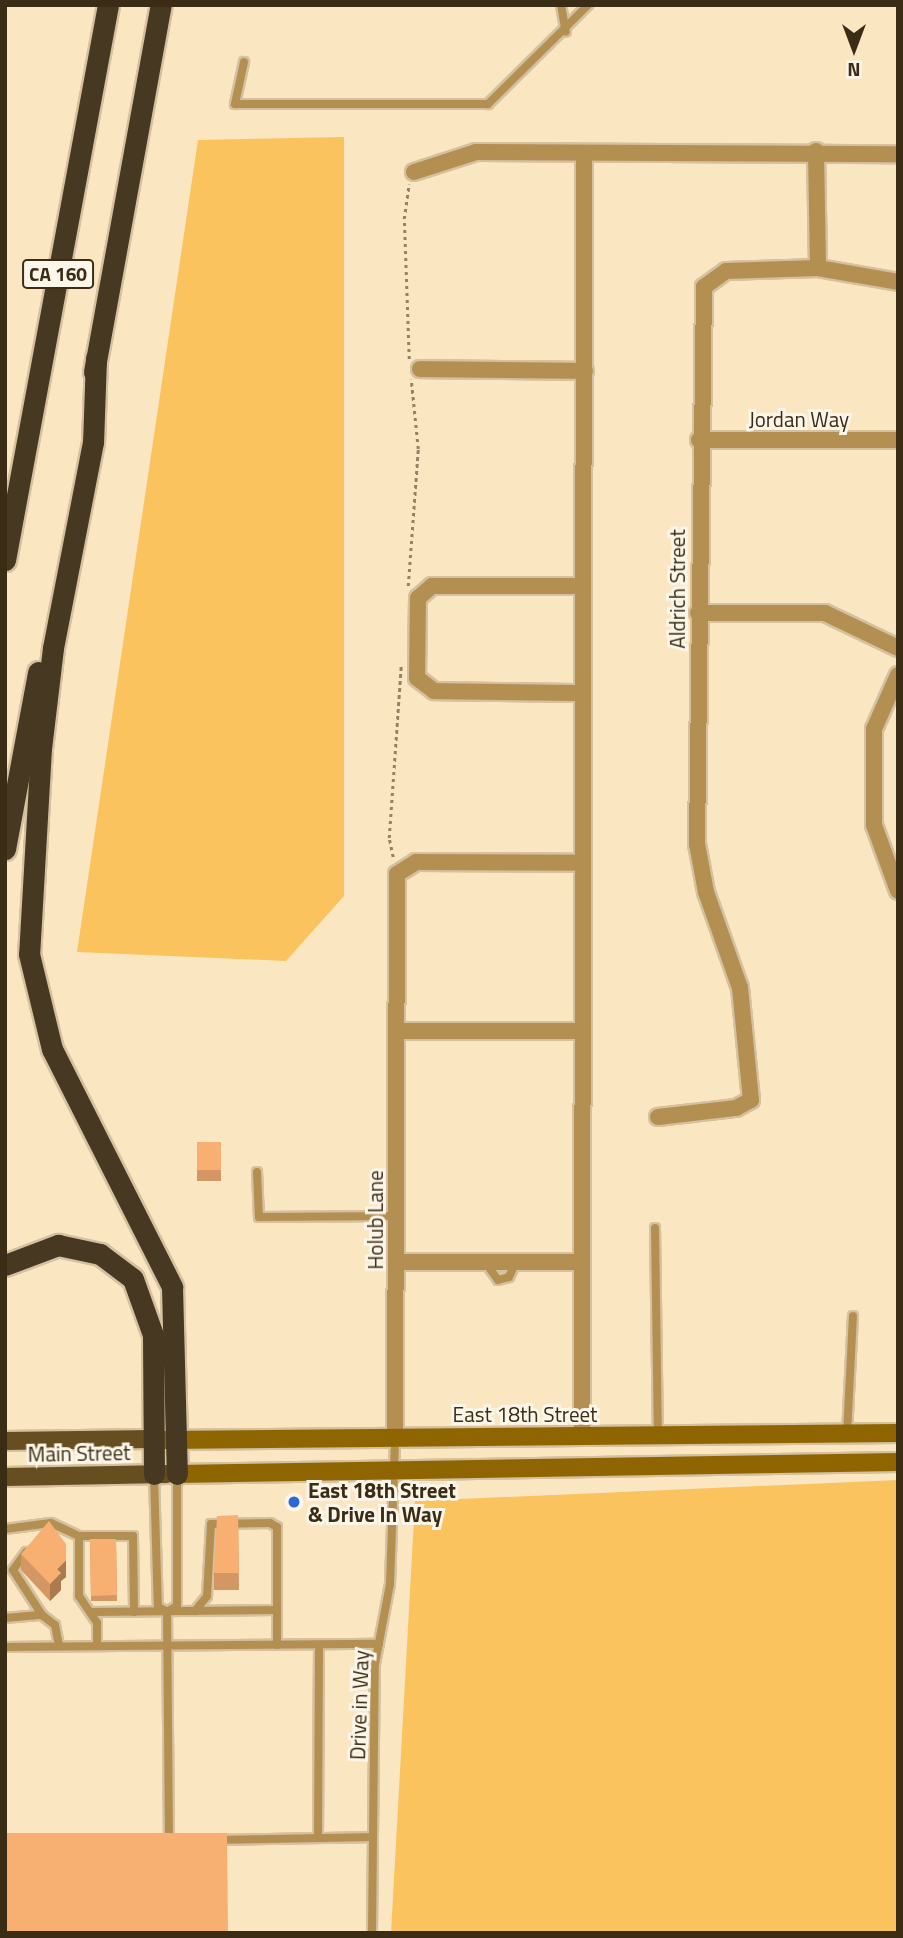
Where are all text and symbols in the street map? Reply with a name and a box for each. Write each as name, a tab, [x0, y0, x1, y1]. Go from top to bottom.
north arrow	[819, 14, 889, 84]
text: N	[847, 56, 861, 85]
road number: CA 160	[21, 258, 95, 290]
street label: Jordan Way	[749, 406, 849, 432]
street label: Aldrich Street	[664, 529, 690, 649]
street label: Holub Lane	[362, 1170, 388, 1270]
street label: East 18th Street	[453, 1401, 597, 1427]
street label: Main Street	[27, 1440, 131, 1466]
place label: East 18th Street & Drive In Way	[308, 1477, 456, 1527]
marker: East 18th Street & Drive In Way	[286, 1494, 302, 1510]
street label: Drive in Way	[344, 1650, 374, 1760]

